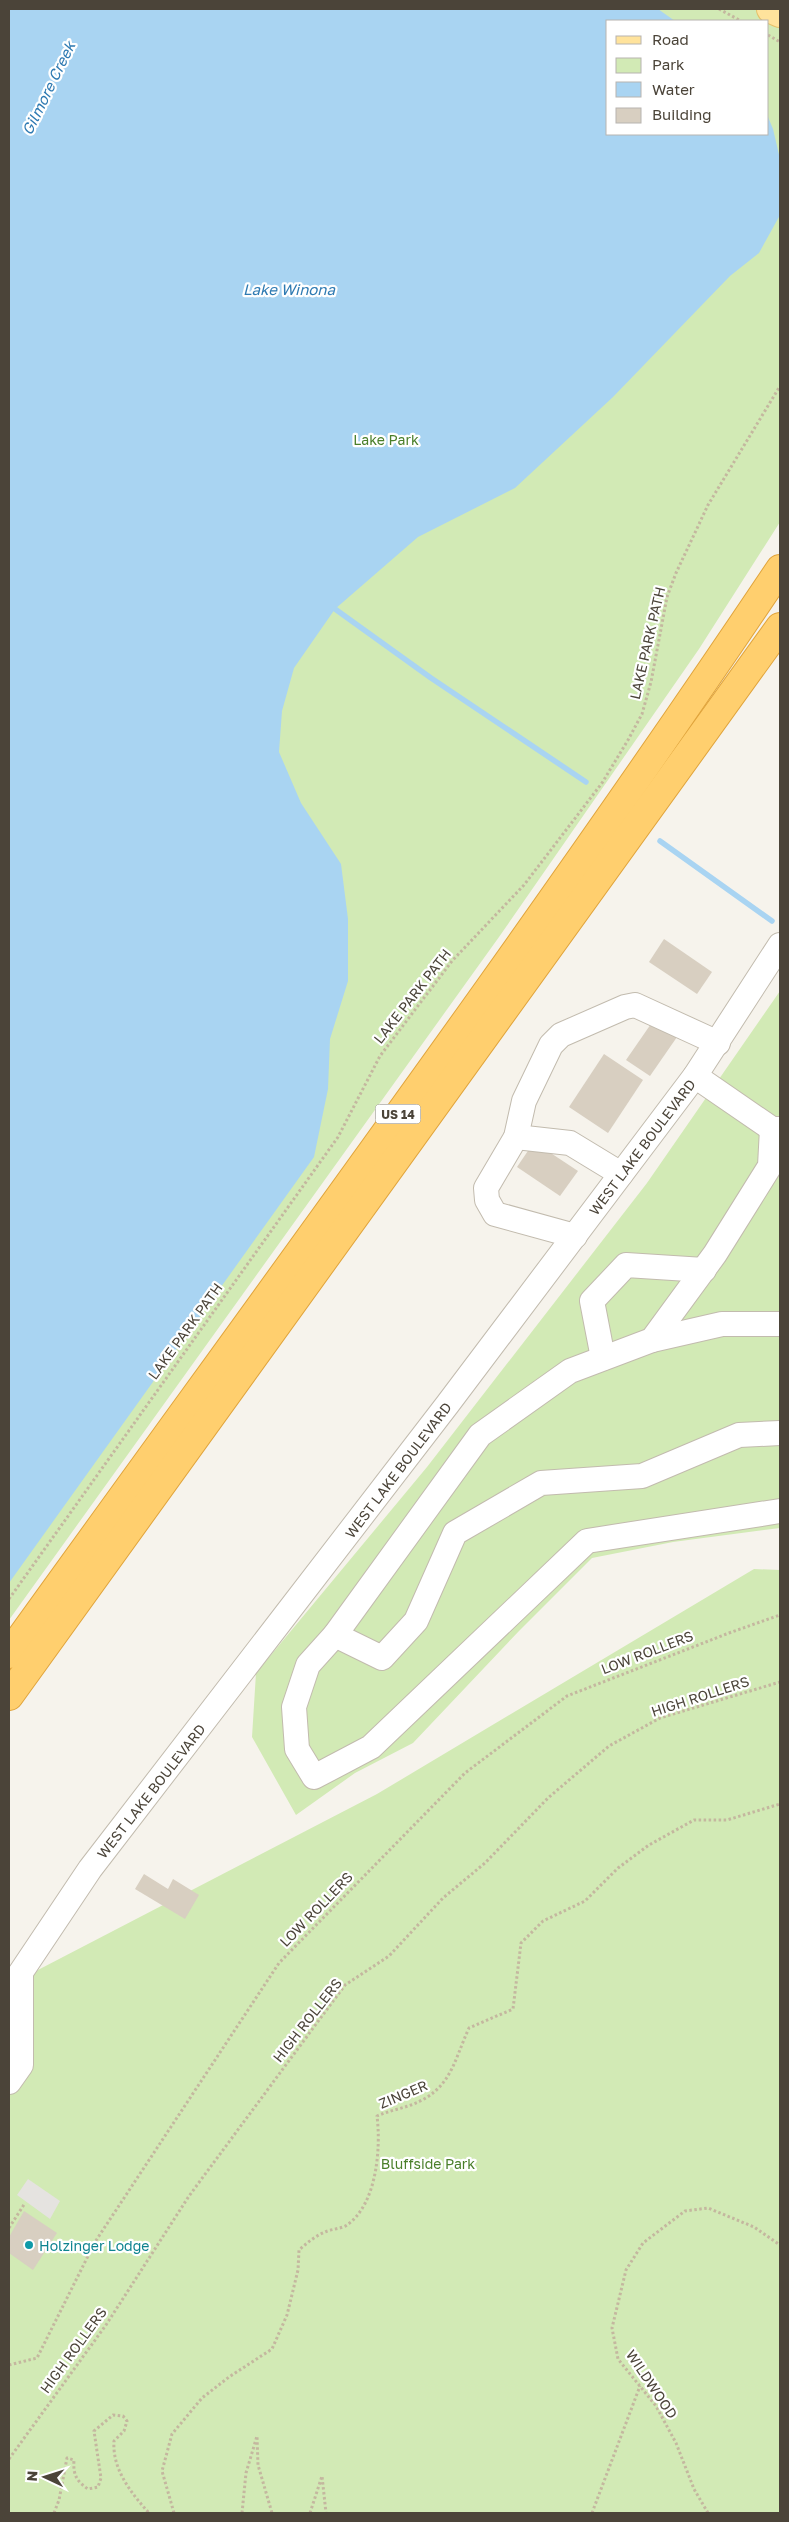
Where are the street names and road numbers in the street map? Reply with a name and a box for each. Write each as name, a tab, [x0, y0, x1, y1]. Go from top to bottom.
street label: LAKE PARK PATH	[626, 585, 668, 701]
street label: LAKE PARK PATH	[370, 945, 454, 1047]
street label: WEST LAKE BOULEVARD	[585, 1076, 699, 1218]
road number: US 14	[376, 1104, 420, 1124]
street label: LAKE PARK PATH	[144, 1279, 226, 1383]
street label: WEST LAKE BOULEVARD	[341, 1399, 455, 1541]
street label: LOW ROLLERS	[598, 1627, 696, 1677]
street label: HIGH ROLLERS	[649, 1672, 751, 1720]
street label: WEST LAKE BOULEVARD	[93, 1720, 209, 1862]
street label: LOW ROLLERS	[276, 1868, 356, 1950]
street label: HIGH ROLLERS	[269, 1975, 345, 2065]
street label: ZINGER	[376, 2076, 430, 2112]
street label: HIGH ROLLERS	[36, 2304, 110, 2396]
street label: WILDWOOD	[623, 2346, 681, 2422]

